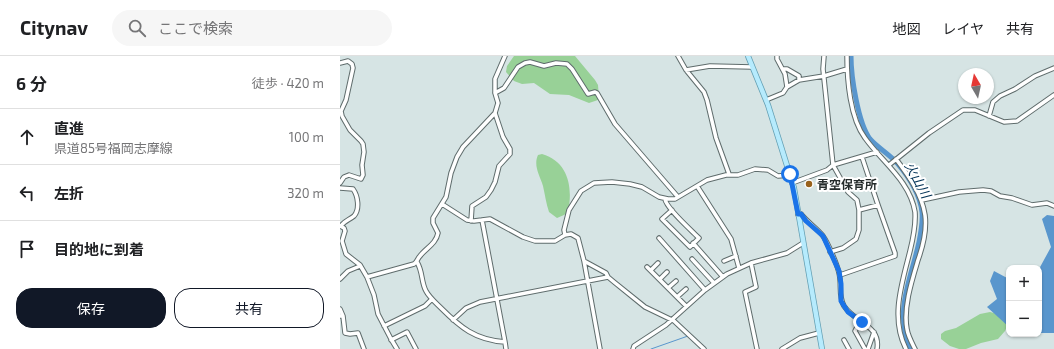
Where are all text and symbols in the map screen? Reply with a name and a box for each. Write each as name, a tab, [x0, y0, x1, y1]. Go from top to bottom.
search box	[112, 10, 392, 46]
text: Citynav	[20, 16, 88, 39]
icon: search	[126, 17, 148, 39]
text: ここで検索	[158, 19, 233, 37]
text: 地図	[892, 20, 920, 37]
text: レイヤ	[942, 20, 984, 37]
text: 共有	[1006, 20, 1034, 37]
north arrow	[958, 68, 994, 104]
text: 6 分	[16, 73, 47, 93]
text: 徒歩 · 420 m	[252, 75, 324, 91]
text: 直進	[54, 119, 84, 137]
icon: ahead	[16, 126, 38, 148]
text: 100 m	[289, 129, 324, 145]
text: 県道85号福岡志摩線	[54, 140, 173, 156]
water label: 火山川	[902, 159, 935, 203]
route start	[781, 165, 799, 183]
place label: 青空保育所	[817, 177, 877, 191]
marker: 青空保育所	[804, 179, 814, 189]
icon: left	[16, 182, 38, 204]
text: 左折	[54, 184, 84, 202]
text: 320 m	[287, 185, 324, 201]
icon: arrive	[16, 238, 38, 260]
text: 目的地に到着	[54, 240, 144, 258]
map controls	[1006, 265, 1042, 337]
button: +	[1006, 265, 1042, 301]
button: 保存	[16, 288, 166, 328]
button: 共有	[174, 288, 324, 328]
button: −	[1006, 301, 1042, 337]
route end	[853, 313, 871, 331]

